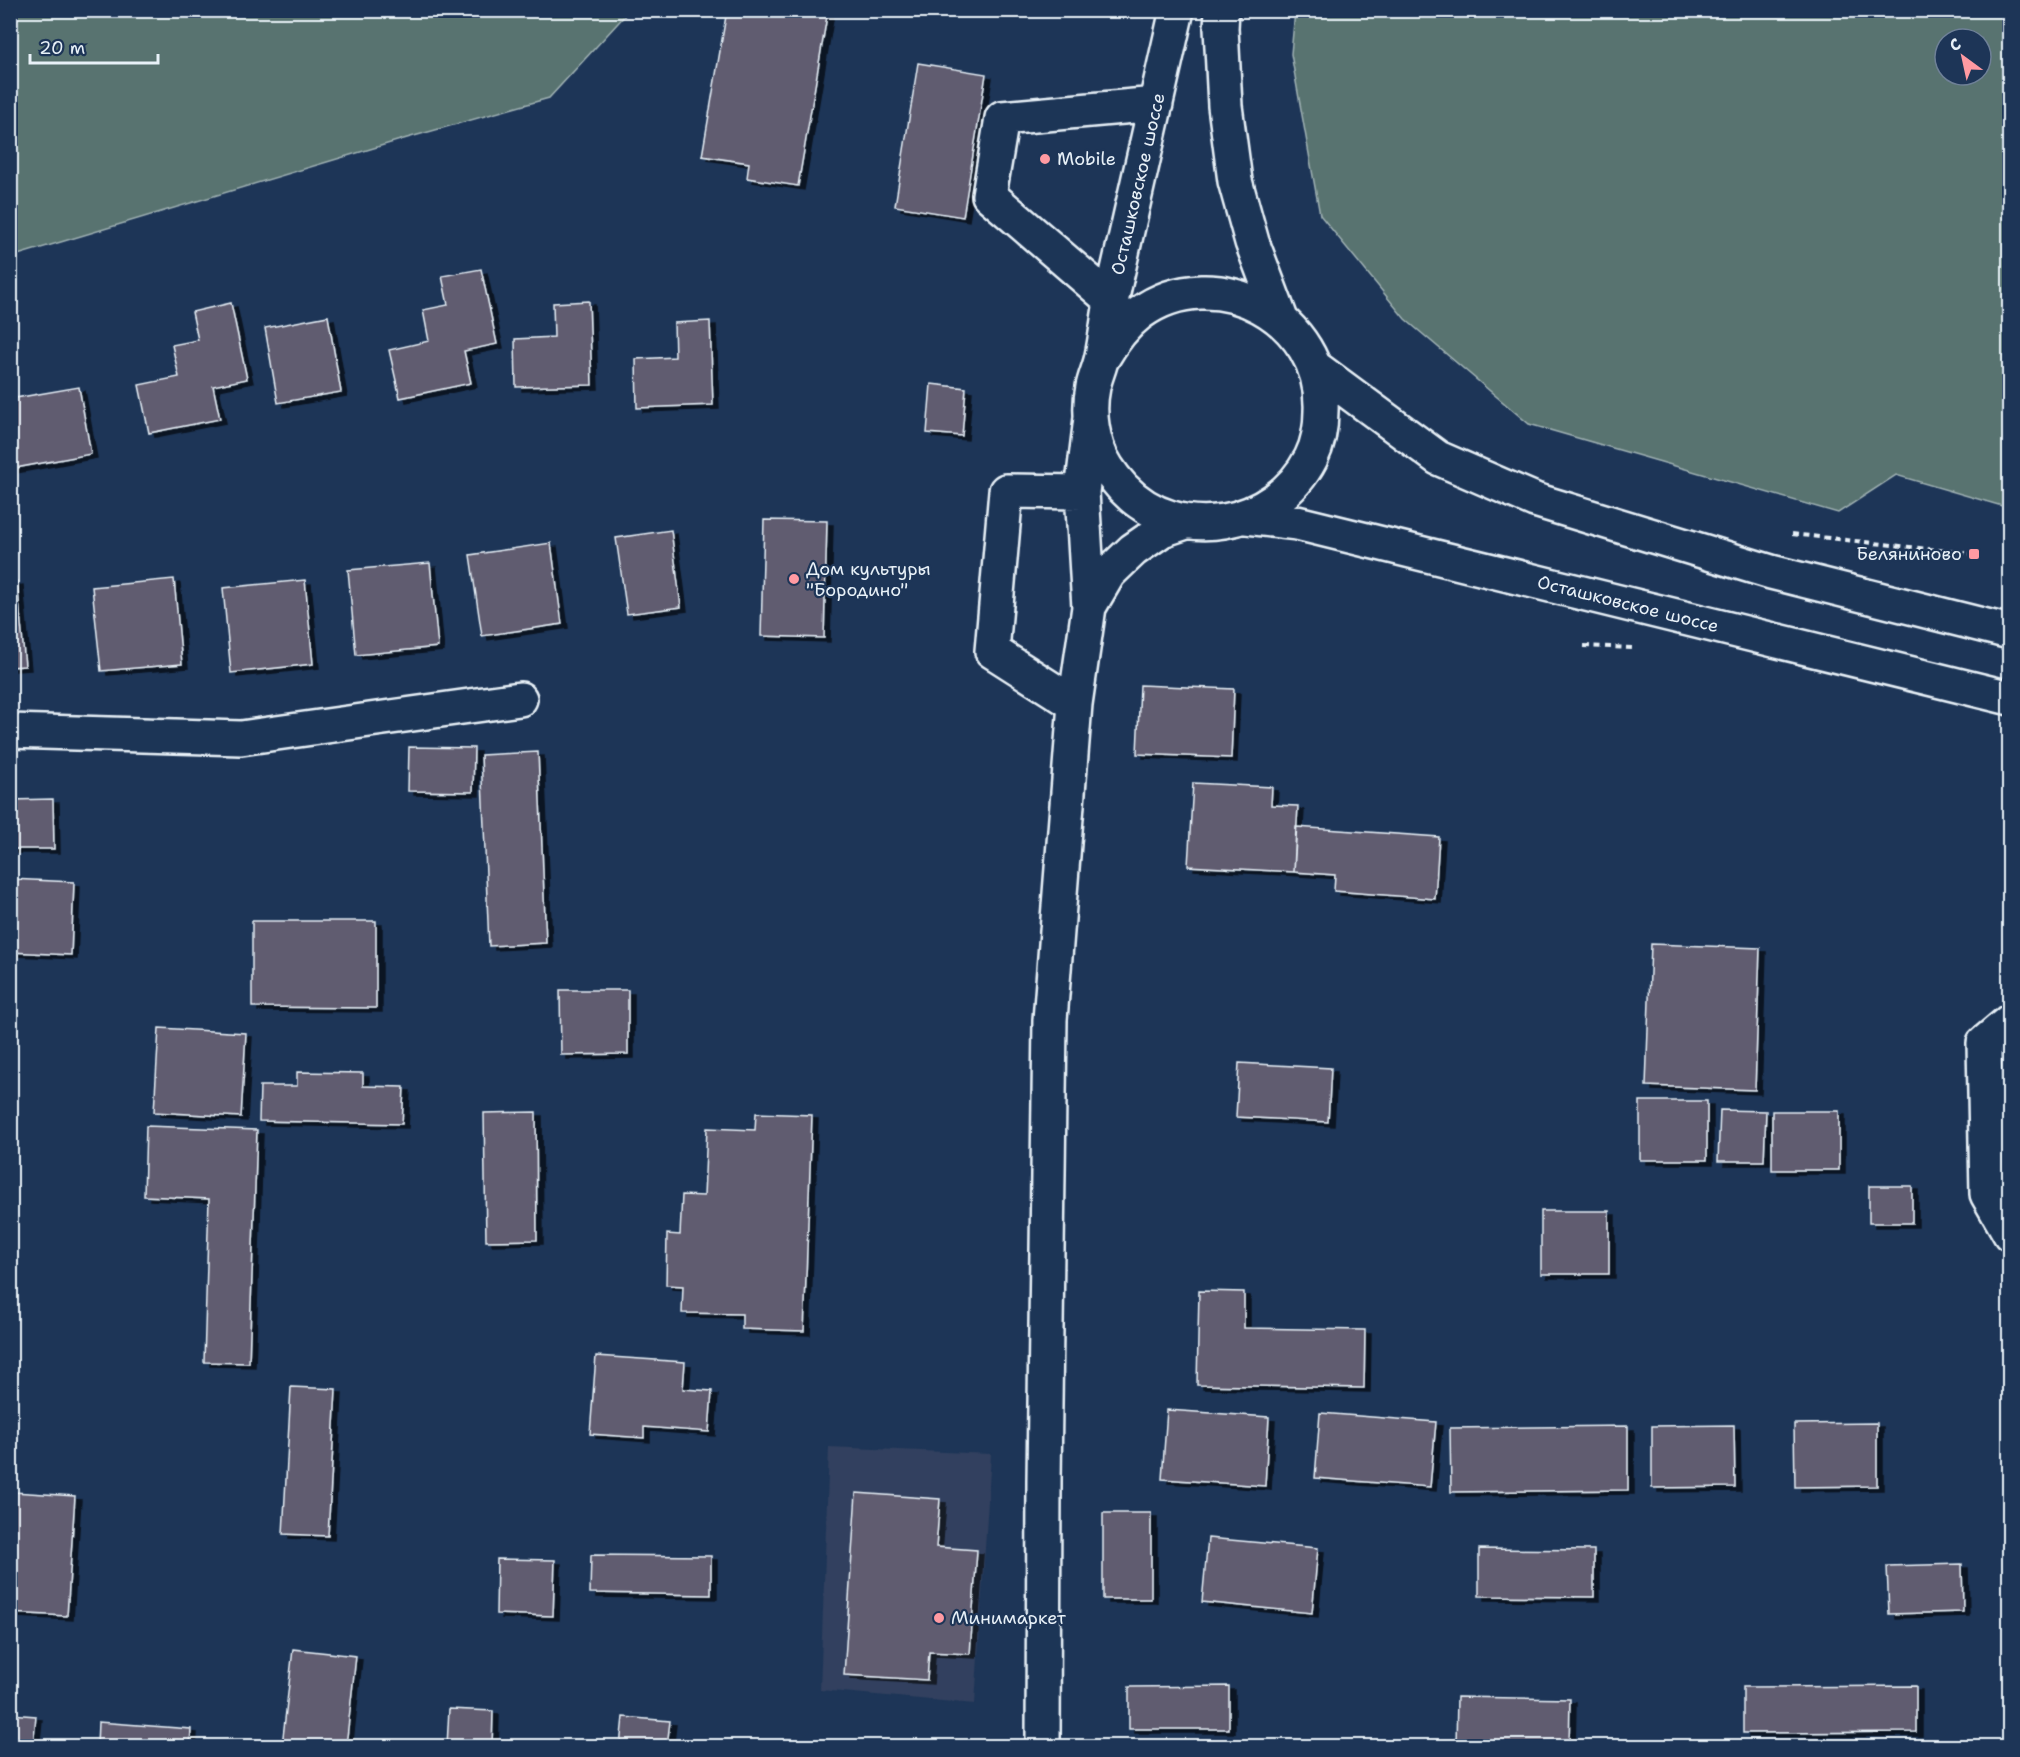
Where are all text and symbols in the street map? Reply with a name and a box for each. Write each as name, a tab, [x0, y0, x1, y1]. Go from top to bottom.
scale bar	[30, 27, 158, 65]
north arrow	[1933, 27, 1993, 87]
text: С	[1945, 33, 1965, 56]
text: 20 m	[39, 36, 85, 60]
street label: Осташковское шоссе	[1105, 91, 1171, 277]
place label: Mobile	[1057, 147, 1116, 171]
marker: Mobile	[1038, 152, 1052, 166]
place label: Беляниново	[1856, 542, 1962, 566]
marker: Беляниново	[1967, 547, 1981, 561]
place label: Дом культуры "Бородино"	[806, 557, 931, 602]
street label: Осташковское шоссе	[1535, 570, 1721, 638]
marker: Дом культуры "Бородино"	[787, 572, 801, 586]
place label: Минимаркет	[951, 1606, 1067, 1630]
marker: Минимаркет	[932, 1611, 946, 1625]

